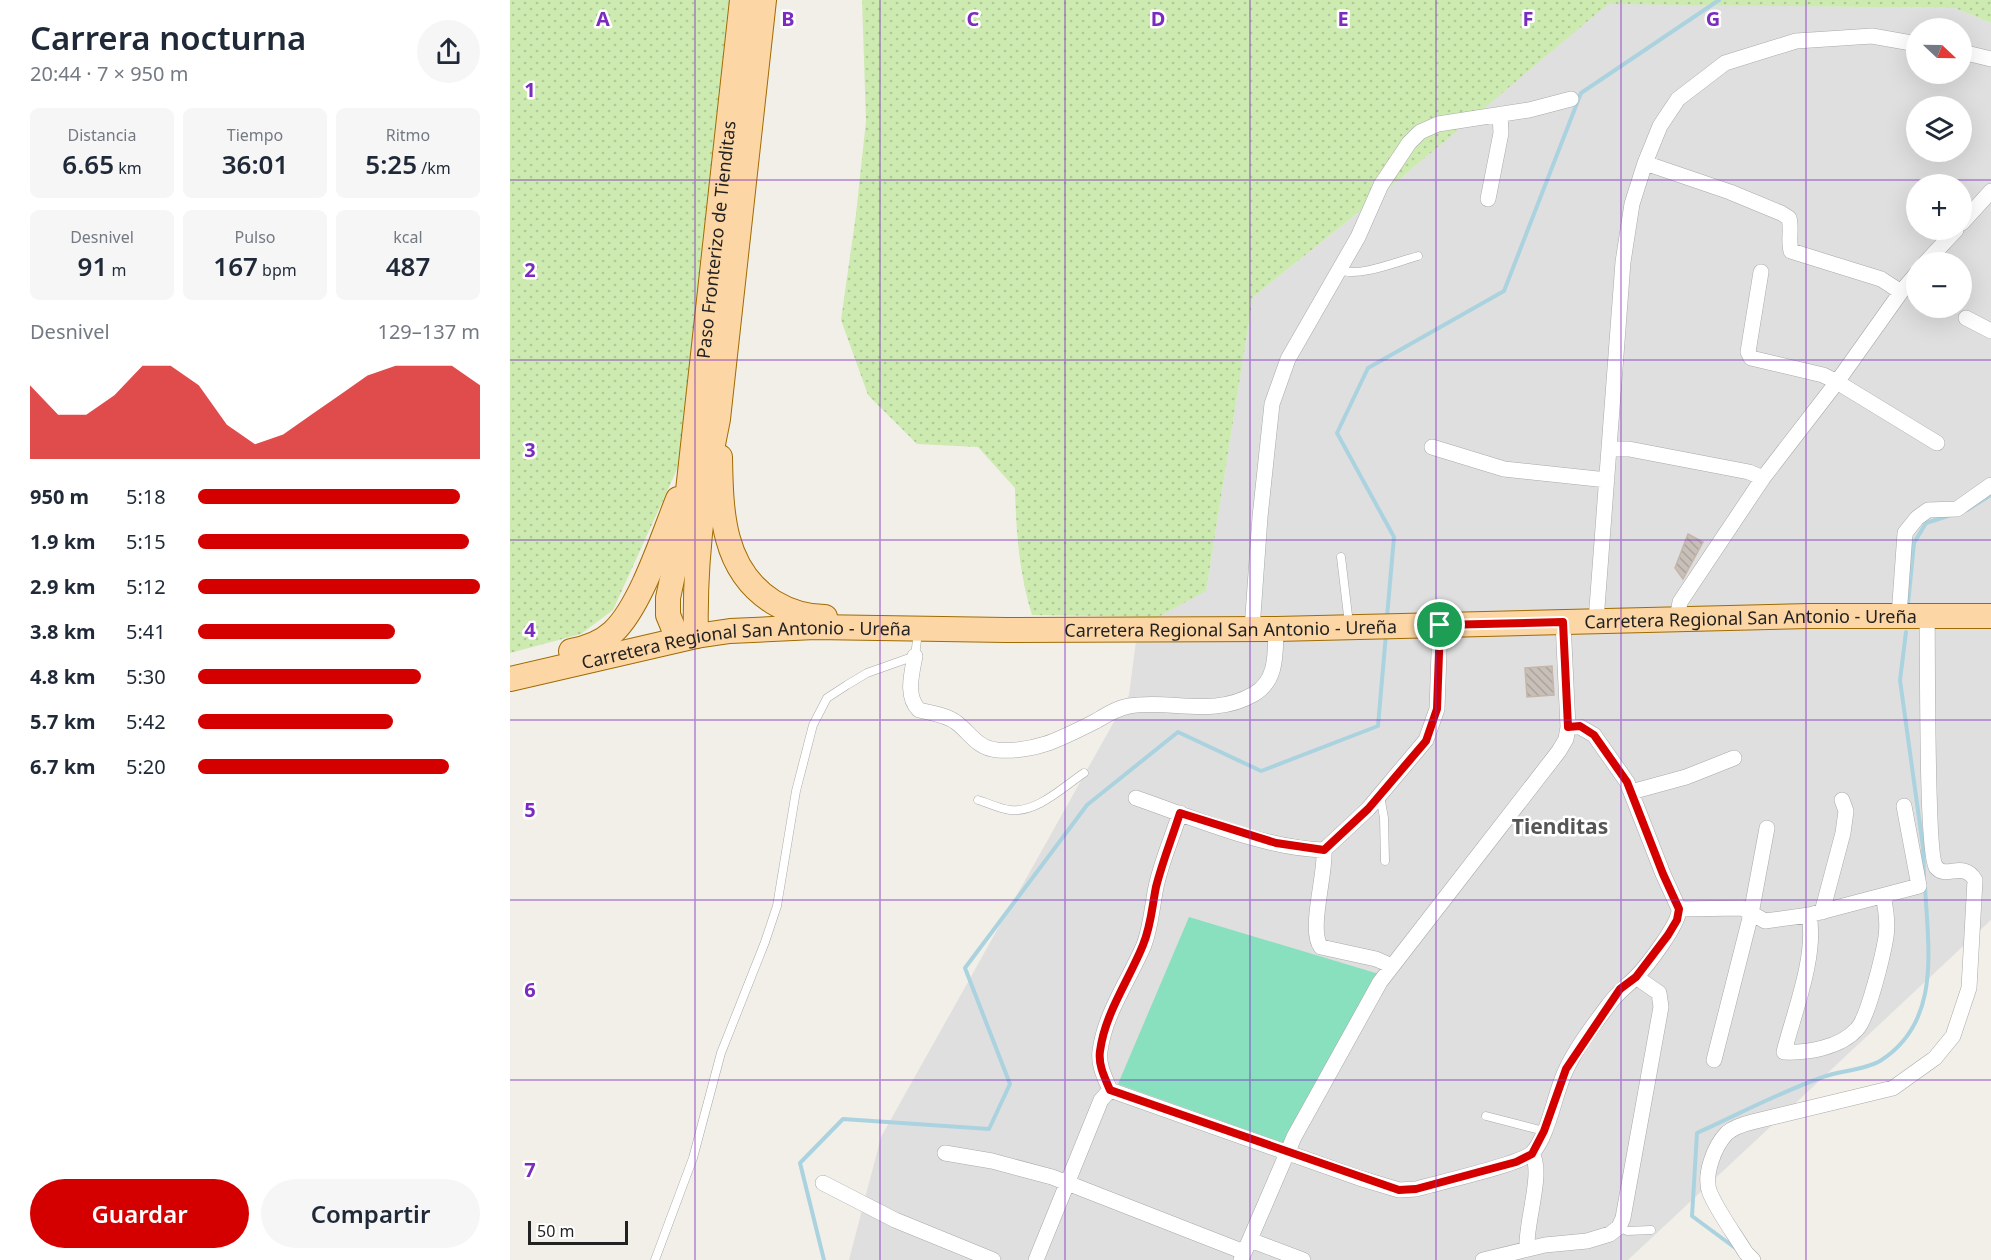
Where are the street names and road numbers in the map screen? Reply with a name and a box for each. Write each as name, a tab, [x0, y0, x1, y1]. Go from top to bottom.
street label: Paso Fronterizo de Tienditas	[691, 119, 741, 360]
street label: Carretera Regional San Antonio - Ureña	[1584, 604, 1917, 633]
street label: Carretera Regional San Antonio - Ureña	[1064, 614, 1397, 642]
street label: Carretera Regional San Antonio - Ureña	[579, 615, 911, 674]

